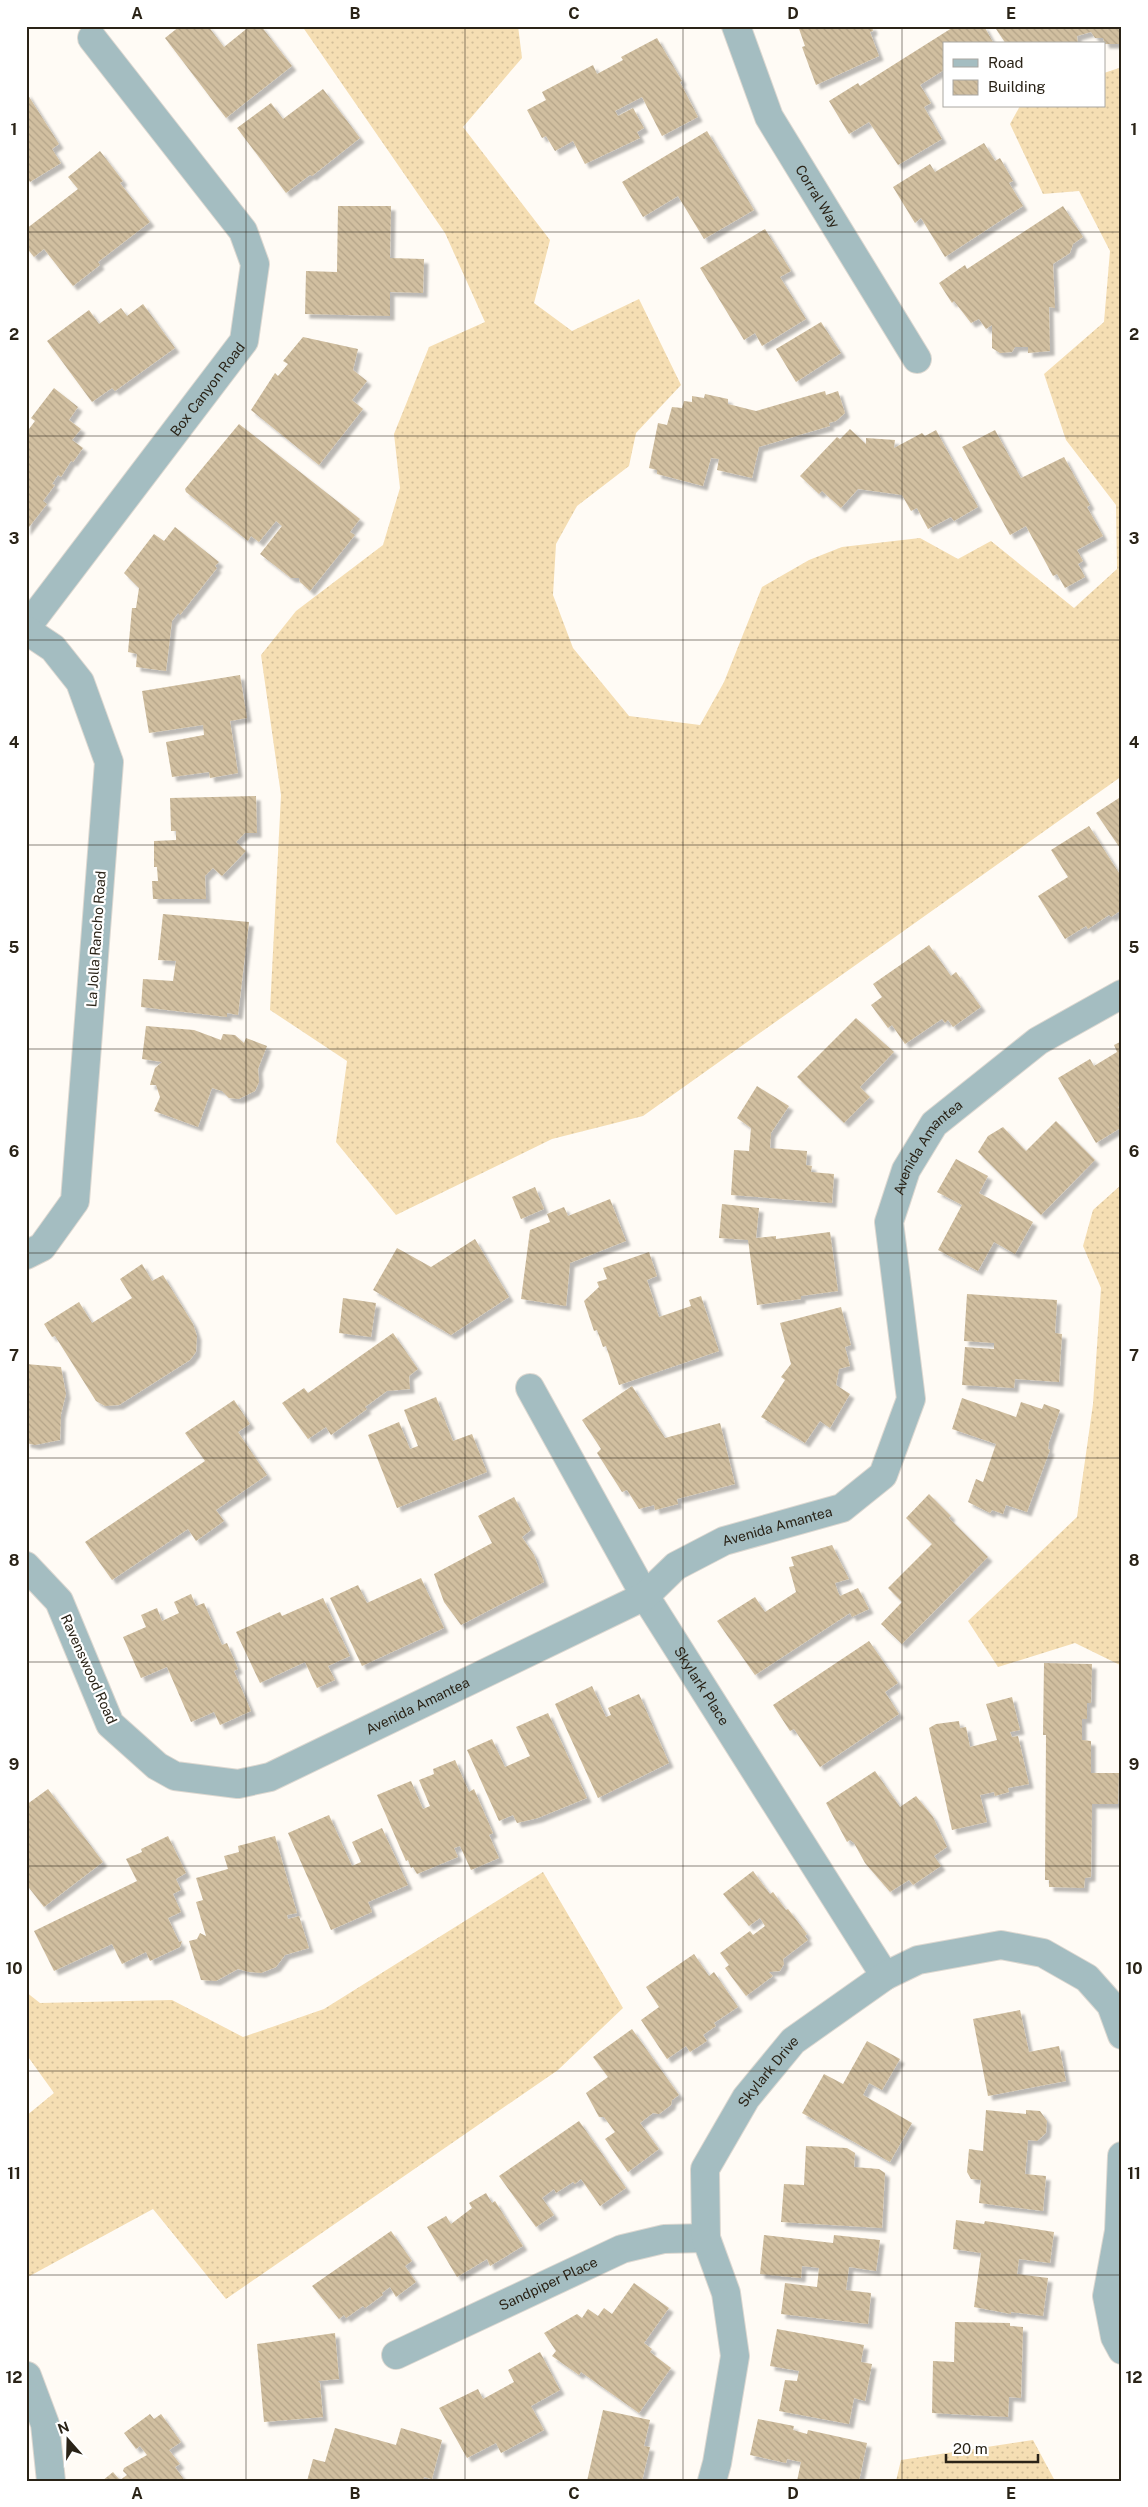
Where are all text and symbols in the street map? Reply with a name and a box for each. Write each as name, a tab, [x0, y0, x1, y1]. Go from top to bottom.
text: A	[131, 4, 143, 23]
text: B	[350, 4, 361, 23]
text: C	[568, 4, 580, 23]
text: D	[787, 4, 799, 23]
text: E	[1006, 4, 1016, 23]
legend	[943, 42, 1106, 108]
text: Road	[988, 54, 1024, 71]
text: Building	[988, 78, 1046, 95]
text: 1	[11, 120, 17, 139]
text: 1	[1131, 120, 1137, 139]
street label: Corral Way	[792, 162, 843, 231]
text: 2	[9, 325, 19, 344]
text: 2	[1129, 325, 1139, 344]
street label: Box Canyon Road	[167, 339, 248, 439]
text: 3	[9, 529, 19, 548]
text: 3	[1129, 529, 1139, 548]
text: 4	[9, 733, 20, 752]
text: 4	[1129, 733, 1140, 752]
street label: La Jolla Rancho Road	[83, 870, 109, 1008]
text: 5	[9, 938, 20, 957]
text: 5	[1129, 938, 1140, 957]
street label: Avenida Amantea	[890, 1097, 965, 1197]
text: 6	[9, 1142, 19, 1161]
text: 6	[1129, 1142, 1139, 1161]
text: 7	[9, 1346, 19, 1365]
text: 7	[1129, 1346, 1139, 1365]
street label: Avenida Amantea	[720, 1503, 834, 1549]
text: 8	[9, 1551, 20, 1570]
text: 8	[1129, 1551, 1140, 1570]
street label: Ravenswood Road	[58, 1612, 120, 1726]
street label: Skylark Place	[671, 1644, 733, 1728]
street label: Avenida Amantea	[363, 1674, 472, 1738]
text: 9	[9, 1755, 19, 1774]
text: 9	[1129, 1755, 1139, 1774]
text: 10	[5, 1959, 23, 1978]
text: 10	[1125, 1959, 1143, 1978]
street label: Skylark Drive	[735, 2032, 801, 2110]
text: 11	[7, 2164, 21, 2183]
text: 11	[1127, 2164, 1141, 2183]
street label: Sandpiper Place	[496, 2254, 600, 2314]
text: 12	[5, 2368, 23, 2387]
text: 12	[1125, 2368, 1143, 2387]
north arrow	[42, 2414, 92, 2464]
text: N	[56, 2418, 71, 2437]
scale bar	[946, 2432, 1038, 2464]
text: 20 m	[953, 2440, 988, 2457]
text: A	[131, 2484, 143, 2503]
text: B	[350, 2484, 361, 2503]
text: C	[568, 2484, 580, 2503]
text: D	[787, 2484, 799, 2503]
text: E	[1006, 2484, 1016, 2503]

